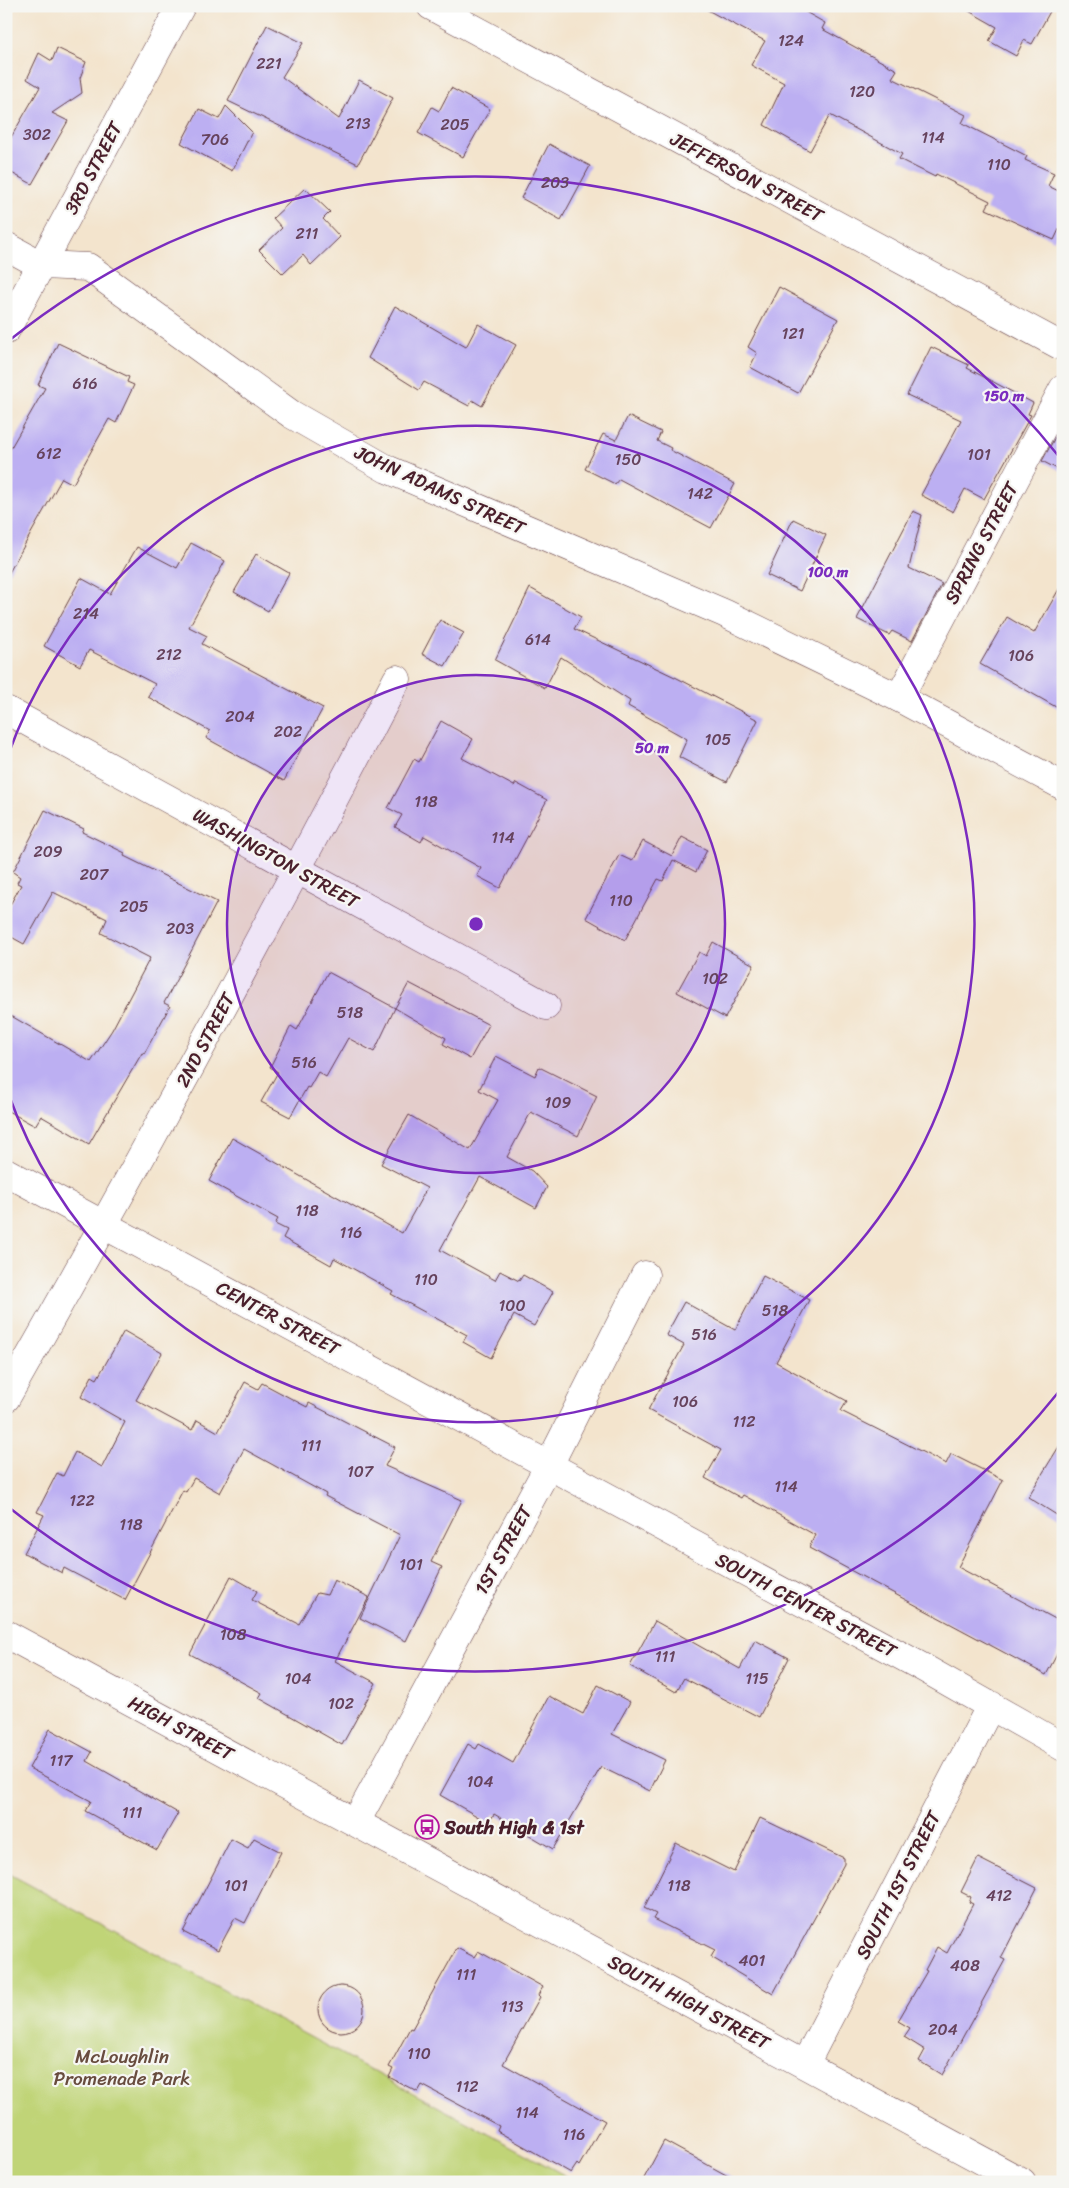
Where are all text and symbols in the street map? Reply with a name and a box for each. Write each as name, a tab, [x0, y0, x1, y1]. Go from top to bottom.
house number: 124	[778, 26, 804, 55]
house number: 221	[256, 49, 282, 78]
house number: 120	[849, 77, 875, 106]
house number: 213	[346, 109, 371, 138]
house number: 205	[440, 110, 470, 139]
street label: 3RD STREET	[55, 114, 132, 220]
house number: 302	[23, 120, 51, 149]
street label: JEFFERSON STREET	[663, 122, 831, 232]
house number: 114	[921, 123, 945, 152]
house number: 706	[201, 125, 229, 154]
house number: 110	[987, 150, 1011, 179]
house number: 203	[541, 168, 569, 197]
house number: 211	[296, 219, 319, 248]
house number: 121	[782, 319, 805, 348]
house number: 616	[72, 369, 98, 398]
text: 150 m	[984, 383, 1025, 409]
street label: JOHN ADAMS STREET	[348, 435, 532, 545]
house number: 612	[36, 439, 62, 468]
house number: 101	[967, 440, 991, 469]
house number: 150	[615, 445, 641, 474]
street label: SPRING STREET	[935, 474, 1028, 610]
house number: 142	[687, 479, 713, 508]
text: 100 m	[808, 559, 849, 585]
house number: 214	[73, 599, 99, 628]
house number: 614	[525, 625, 551, 654]
house number: 212	[156, 640, 182, 669]
house number: 106	[1008, 641, 1034, 670]
house number: 204	[225, 702, 255, 731]
house number: 202	[274, 717, 302, 746]
house number: 105	[705, 725, 732, 754]
text: 50 m	[635, 735, 670, 761]
house number: 118	[414, 787, 438, 816]
street label: WASHINGTON STREET	[187, 799, 366, 918]
house number: 114	[491, 823, 515, 852]
house number: 209	[33, 837, 63, 866]
house number: 207	[80, 860, 109, 889]
house number: 110	[609, 886, 633, 915]
house number: 205	[119, 892, 149, 921]
house number: 203	[166, 914, 194, 943]
centre of rings	[467, 915, 485, 933]
house number: 102	[702, 964, 728, 993]
street label: 2ND STREET	[166, 985, 245, 1093]
house number: 518	[337, 998, 363, 1027]
house number: 516	[291, 1048, 317, 1077]
house number: 109	[545, 1088, 572, 1117]
house number: 118	[295, 1196, 319, 1225]
house number: 116	[340, 1218, 362, 1247]
house number: 110	[414, 1265, 438, 1294]
street label: CENTER STREET	[210, 1271, 347, 1365]
house number: 100	[498, 1291, 526, 1320]
house number: 518	[762, 1296, 788, 1325]
house number: 516	[691, 1320, 717, 1349]
house number: 106	[672, 1387, 698, 1416]
house number: 112	[733, 1407, 755, 1436]
house number: 111	[301, 1431, 321, 1460]
house number: 107	[347, 1457, 374, 1486]
house number: 114	[774, 1472, 798, 1501]
house number: 122	[69, 1486, 95, 1515]
street label: 1ST STREET	[465, 1498, 542, 1601]
house number: 118	[119, 1510, 143, 1539]
street label: SOUTH CENTER STREET	[709, 1543, 903, 1667]
house number: 101	[399, 1550, 423, 1579]
house number: 108	[220, 1620, 247, 1649]
house number: 111	[655, 1642, 675, 1671]
house number: 104	[285, 1664, 311, 1693]
house number: 115	[745, 1664, 769, 1693]
street label: HIGH STREET	[122, 1686, 241, 1771]
house number: 102	[328, 1689, 354, 1718]
house number: 117	[50, 1746, 73, 1775]
house number: 104	[467, 1767, 493, 1796]
house number: 111	[122, 1798, 142, 1827]
street label: SOUTH 1ST STREET	[846, 1803, 950, 1965]
place label: South High & 1st	[443, 1811, 585, 1844]
bus stop icon: South High & 1st	[414, 1814, 440, 1840]
house number: 101	[224, 1871, 248, 1900]
house number: 118	[667, 1871, 691, 1900]
house number: 412	[986, 1881, 1012, 1910]
street label: SOUTH HIGH STREET	[602, 1945, 777, 2059]
house number: 401	[739, 1946, 766, 1975]
house number: 408	[950, 1951, 980, 1980]
house number: 111	[456, 1960, 476, 1989]
house number: 113	[501, 1992, 523, 2021]
house number: 204	[928, 2015, 958, 2044]
house number: 110	[407, 2039, 431, 2068]
park label: McLoughlin Promenade Park	[54, 2040, 190, 2095]
house number: 112	[456, 2072, 478, 2101]
house number: 114	[515, 2098, 539, 2127]
house number: 116	[563, 2120, 585, 2149]

